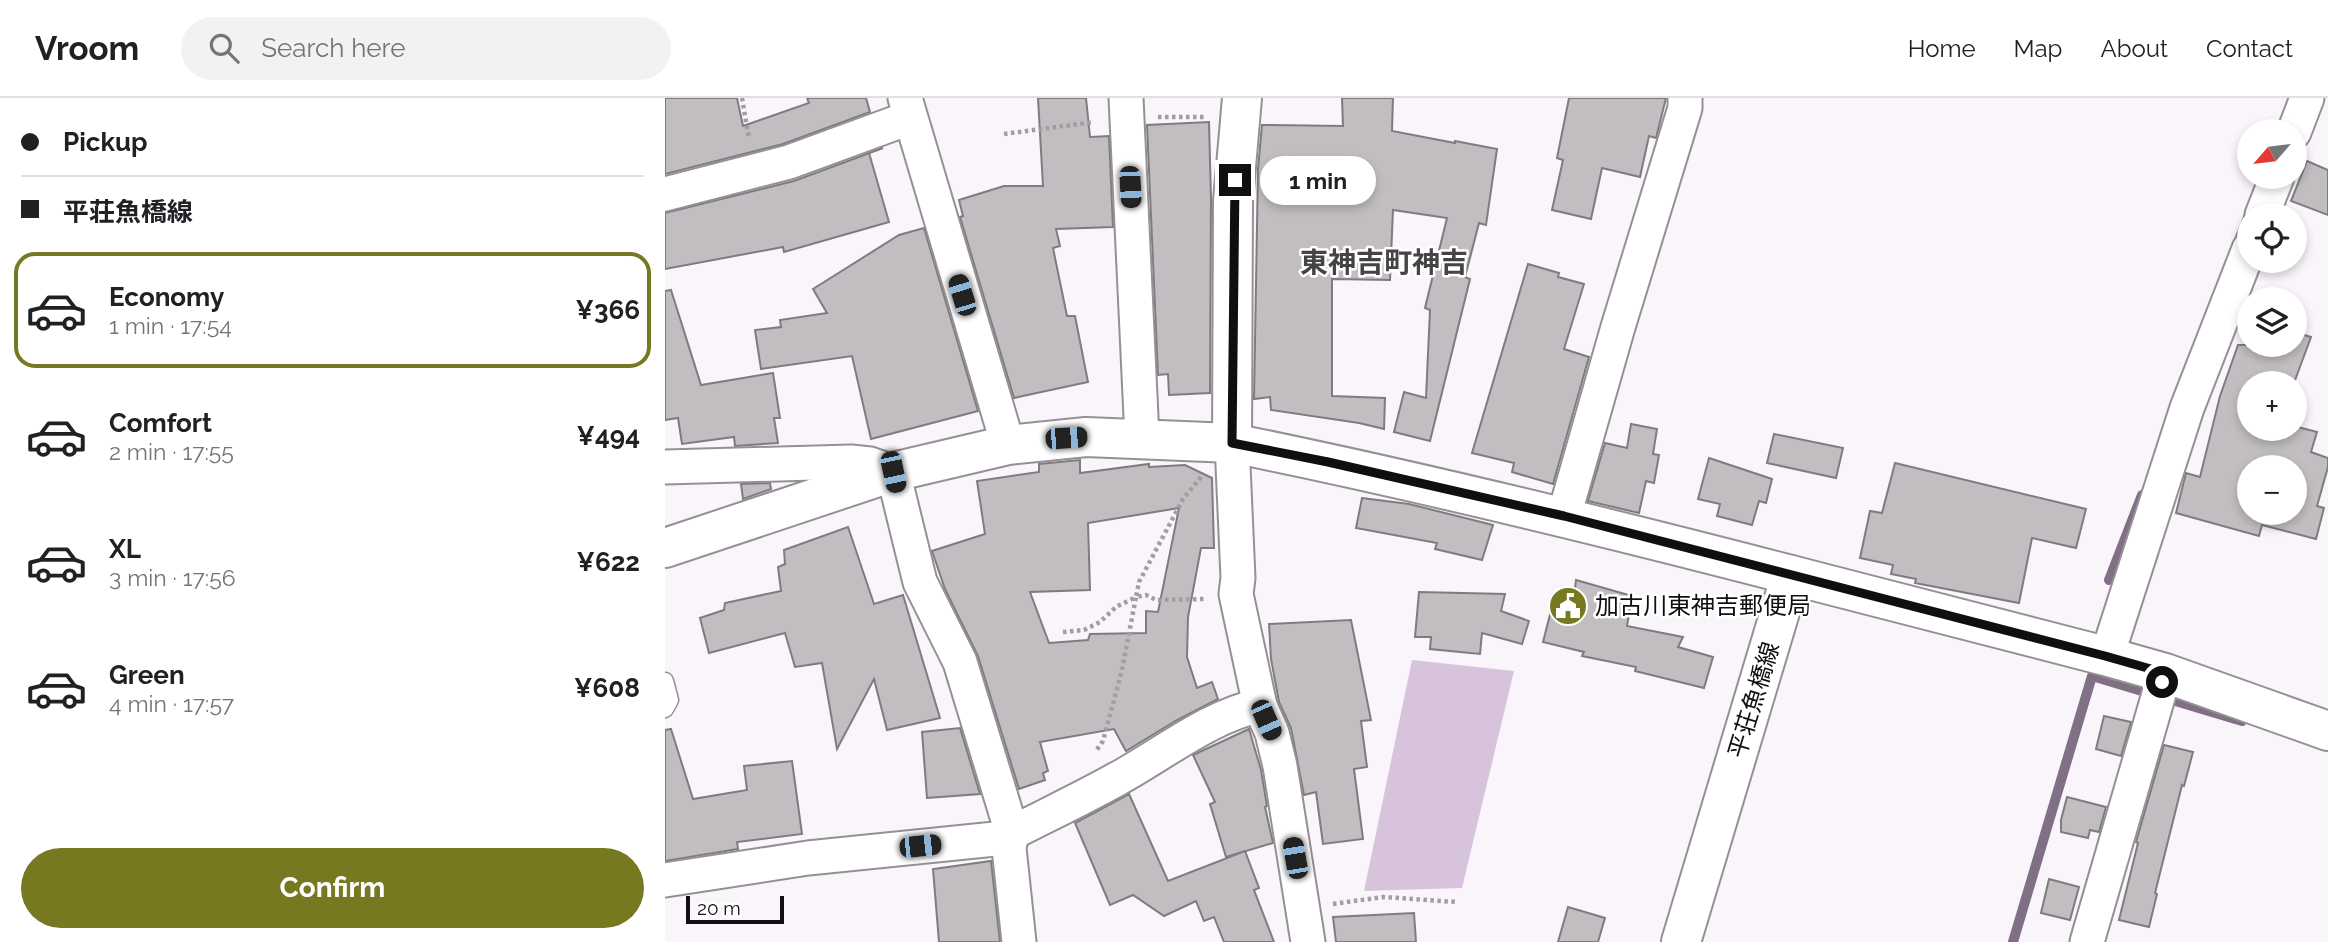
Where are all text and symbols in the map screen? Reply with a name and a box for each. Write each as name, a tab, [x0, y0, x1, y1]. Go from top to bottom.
search box	[181, 17, 671, 80]
text: Vroom	[35, 29, 139, 68]
icon: search	[205, 29, 243, 67]
text: Search here	[261, 33, 406, 63]
text: Home	[1908, 34, 1976, 63]
text: Map	[2014, 34, 2062, 63]
text: About	[2100, 34, 2168, 63]
text: Contact	[2206, 34, 2293, 63]
north arrow	[2237, 119, 2307, 189]
map controls	[2237, 119, 2307, 525]
text: Pickup	[63, 127, 148, 157]
callout: 1 min	[1259, 155, 1375, 204]
route end	[1219, 164, 1251, 196]
car	[1119, 165, 1142, 209]
text: 1 min	[1289, 167, 1347, 194]
text: 平荘魚橋線	[63, 197, 193, 227]
button: locate	[2237, 203, 2307, 273]
district label: 東神吉町神吉	[1300, 246, 1468, 279]
car	[946, 272, 979, 318]
icon: car	[25, 279, 88, 342]
text: Economy	[109, 282, 224, 312]
button: layers	[2237, 287, 2307, 357]
text: ¥366	[575, 295, 640, 325]
text: 1 min · 17:54	[109, 312, 232, 339]
button: +	[2237, 371, 2307, 441]
icon: car	[25, 405, 88, 468]
text: Comfort	[109, 408, 212, 438]
text: ¥494	[576, 421, 640, 451]
car	[1045, 426, 1088, 450]
text: 2 min · 17:55	[109, 438, 234, 465]
car	[879, 449, 908, 495]
button: −	[2237, 455, 2307, 525]
icon: car	[25, 531, 88, 594]
text: XL	[109, 534, 141, 564]
text: ¥622	[576, 547, 640, 577]
text: 3 min · 17:56	[109, 564, 236, 591]
public building icon: 加古川東神吉郵便局	[1547, 585, 1589, 627]
place label: 加古川東神吉郵便局	[1595, 591, 1811, 620]
street label: 平荘魚橋線	[1722, 638, 1785, 761]
icon: car	[25, 657, 88, 720]
text: Green	[109, 660, 185, 690]
route start	[2146, 666, 2178, 698]
text: ¥608	[574, 673, 640, 703]
text: 4 min · 17:57	[109, 690, 234, 717]
car	[1248, 697, 1285, 743]
car	[899, 833, 942, 859]
car	[1282, 835, 1309, 881]
button: Confirm	[21, 848, 644, 928]
scale bar	[686, 893, 784, 925]
text: 20 m	[697, 897, 741, 919]

